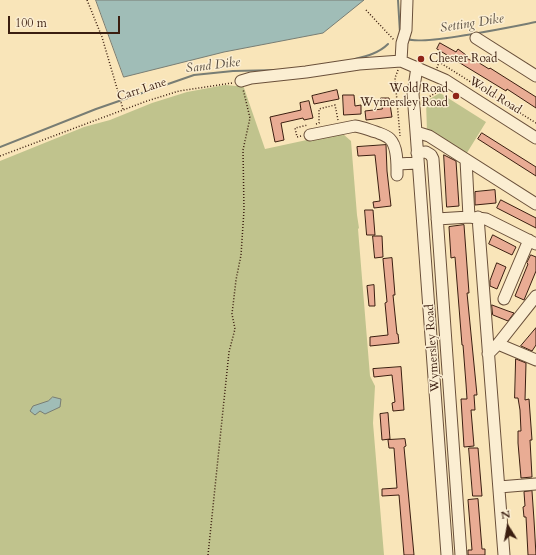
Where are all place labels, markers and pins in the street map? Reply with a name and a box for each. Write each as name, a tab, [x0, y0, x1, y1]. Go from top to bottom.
place label: Chester Road	[429, 52, 497, 66]
marker: Chester Road	[416, 54, 426, 64]
place label: Wold Road Wymersley Road	[360, 82, 448, 110]
marker: Wold Road Wymersley Road	[451, 91, 461, 101]

